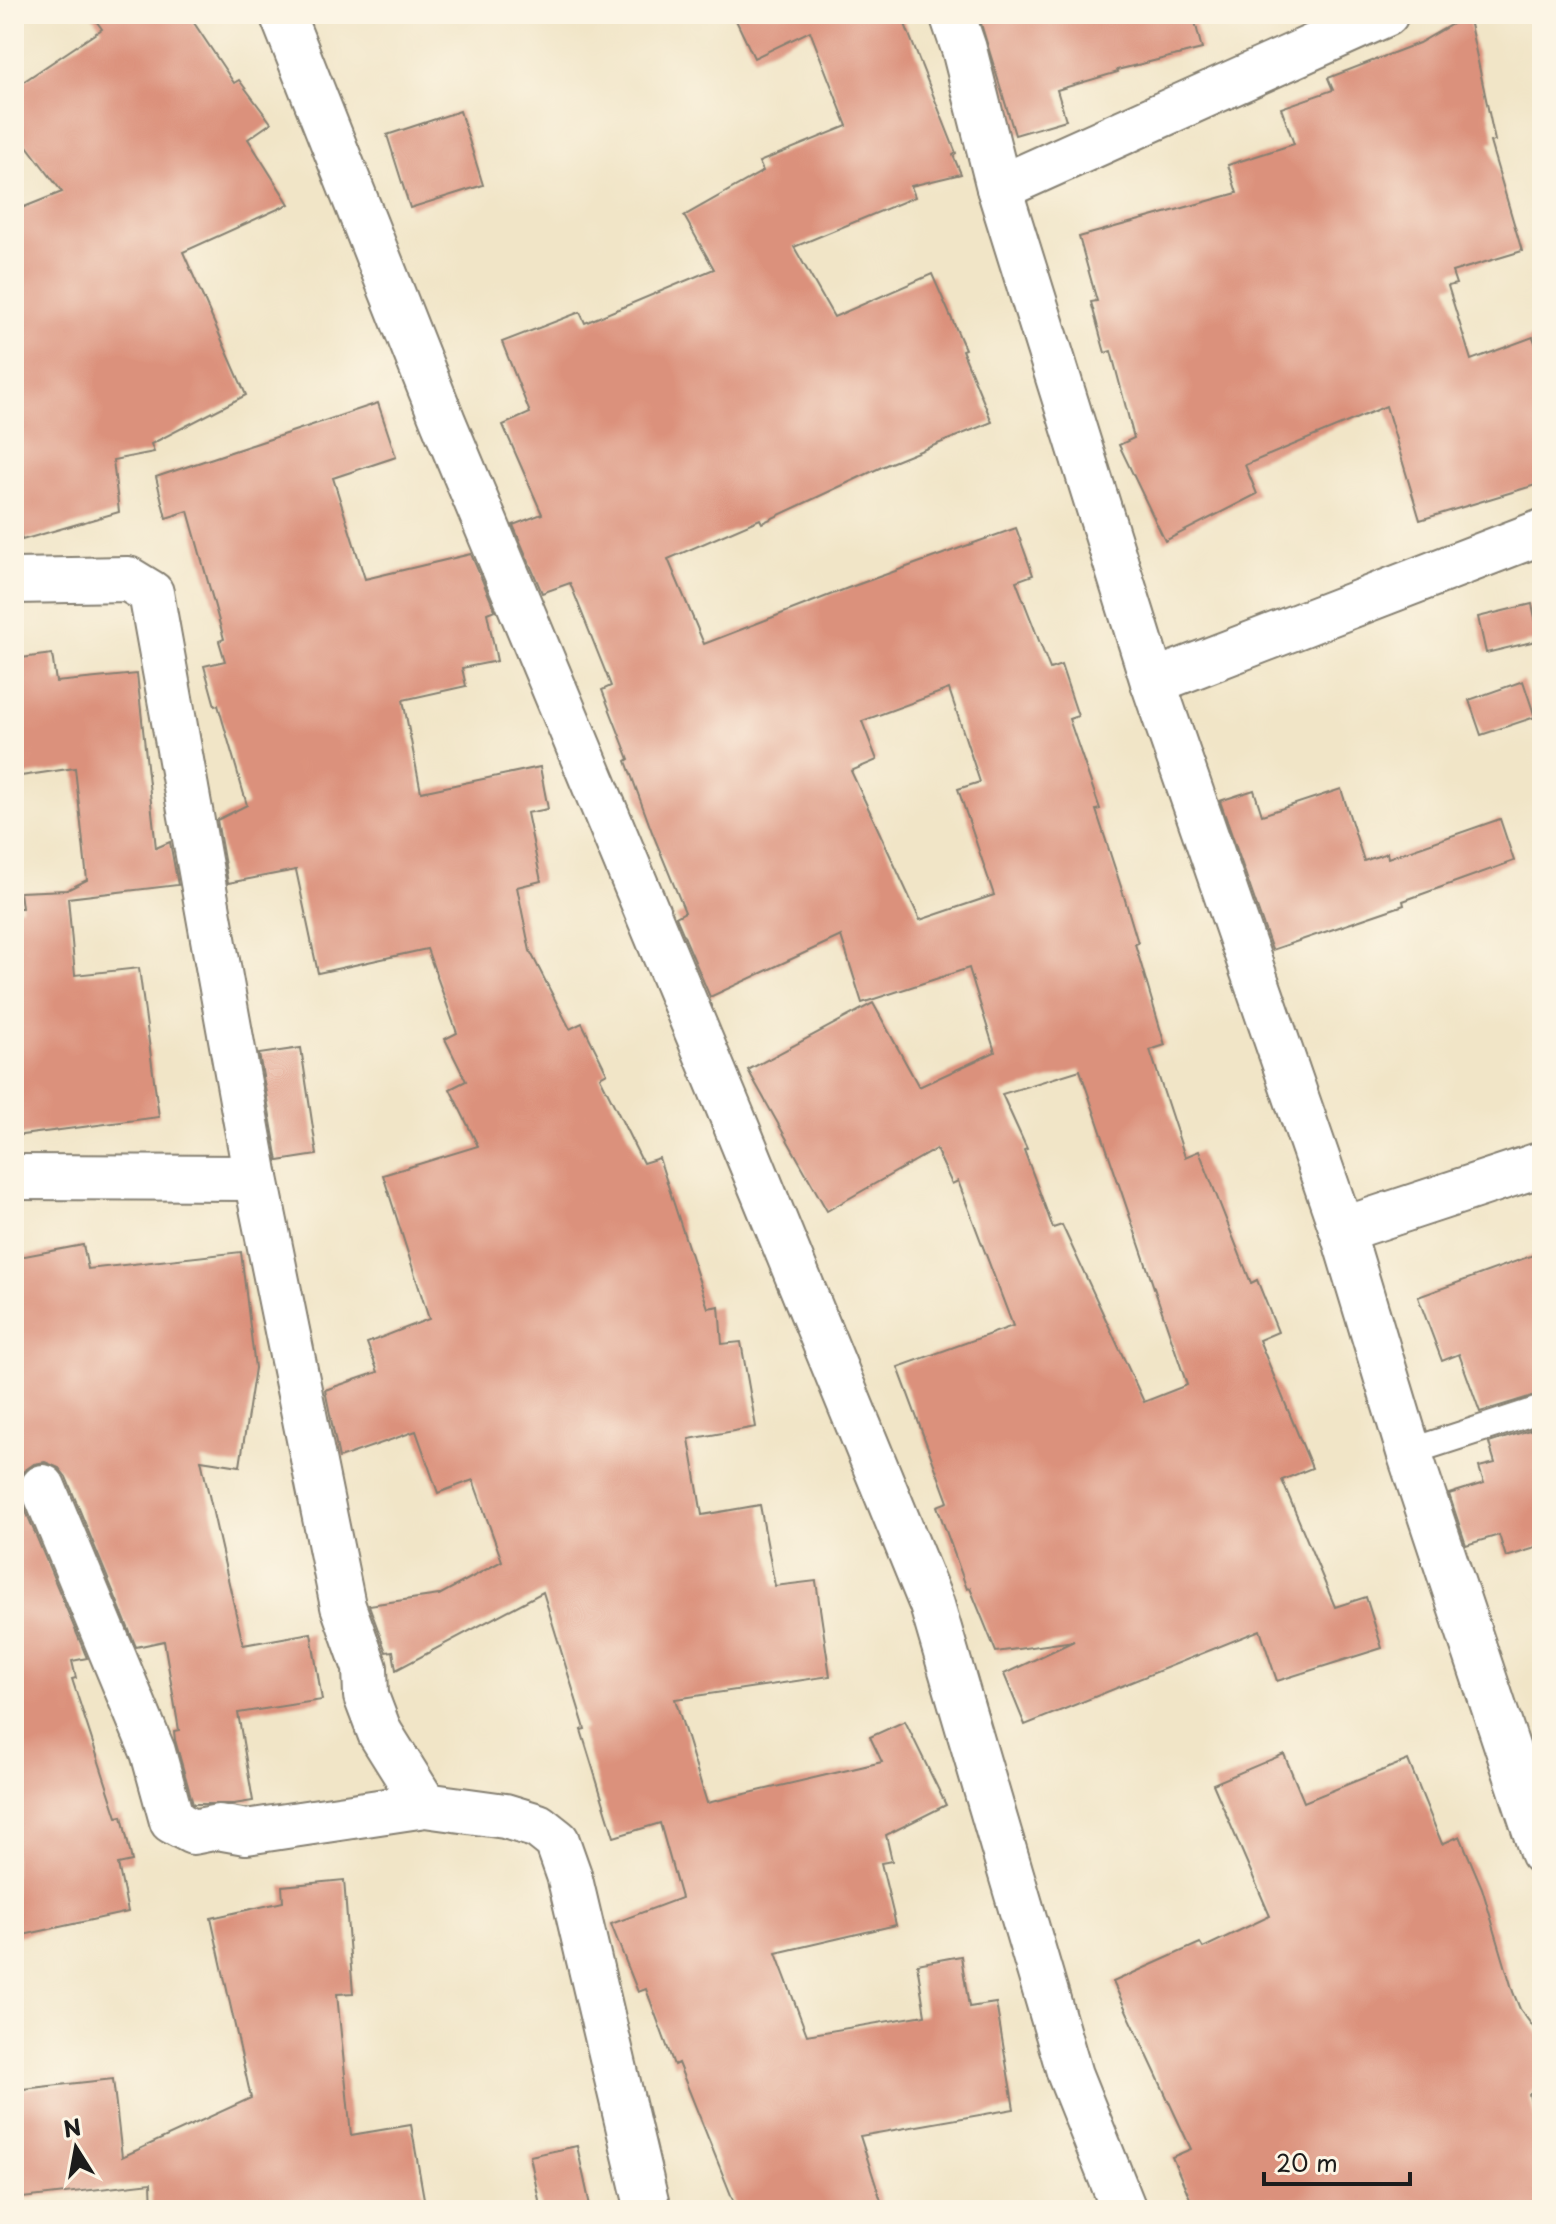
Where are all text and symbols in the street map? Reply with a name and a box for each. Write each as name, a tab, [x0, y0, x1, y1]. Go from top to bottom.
north arrow	[36, 2108, 116, 2188]
text: N	[60, 2109, 84, 2145]
scale bar	[1264, 2136, 1410, 2186]
text: 20 m	[1276, 2144, 1338, 2180]

